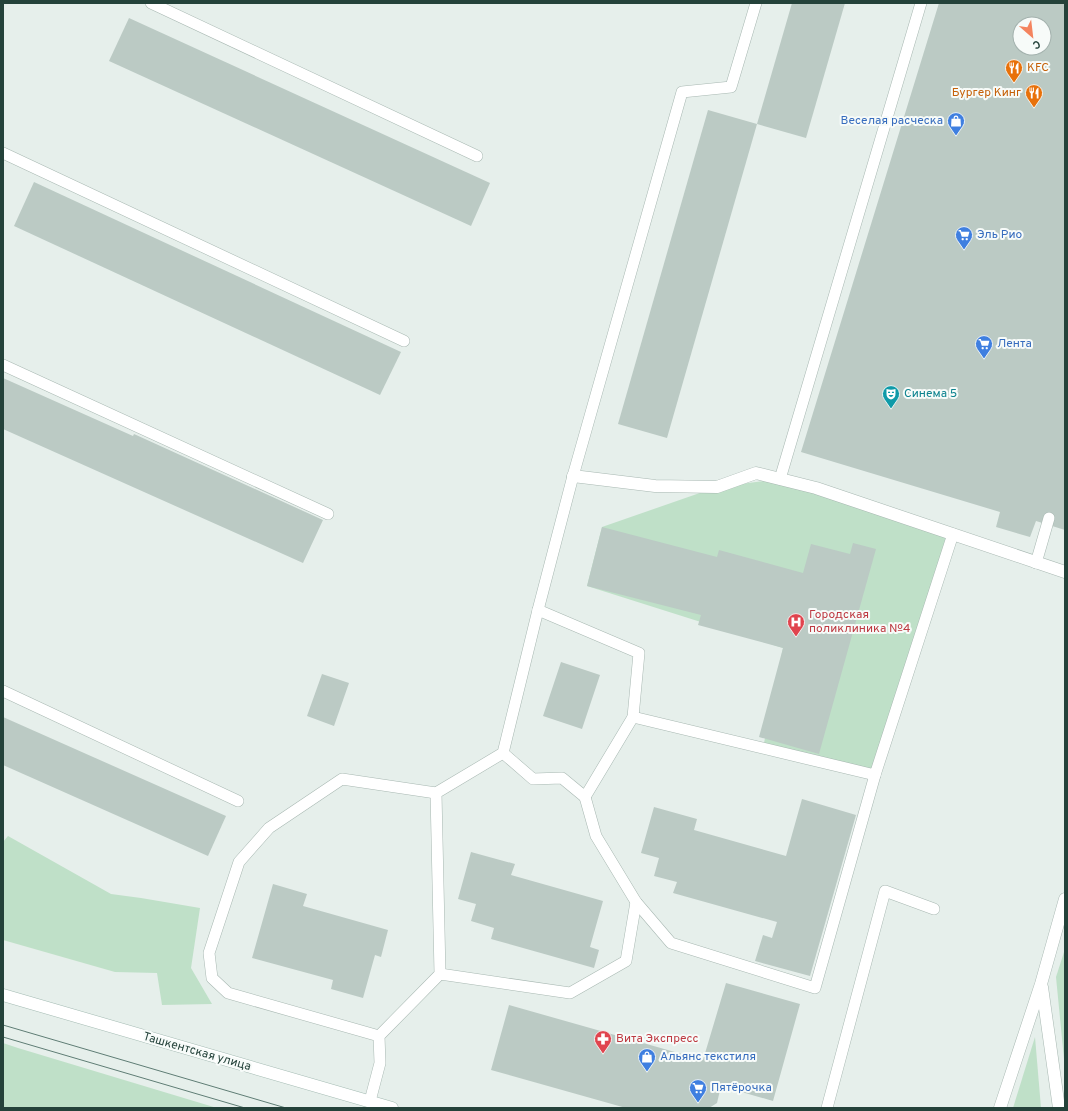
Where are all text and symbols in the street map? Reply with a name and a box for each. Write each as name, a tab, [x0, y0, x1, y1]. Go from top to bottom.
north arrow	[1012, 16, 1052, 56]
text: С	[1030, 36, 1043, 52]
restaurant icon: KFC	[1004, 58, 1024, 83]
place label: KFC	[1027, 60, 1049, 76]
restaurant icon: Бургер Кинг	[1024, 83, 1044, 108]
place label: Бургер Кинг	[952, 85, 1021, 101]
shop icon: Веселая расческа	[946, 111, 966, 136]
place label: Веселая расческа	[841, 113, 943, 129]
supermarket icon: Эль Рио	[954, 225, 974, 250]
place label: Эль Рио	[977, 227, 1023, 243]
supermarket icon: Лента	[974, 334, 994, 359]
place label: Лента	[997, 336, 1032, 352]
theatre icon: Синема 5	[881, 384, 901, 409]
place label: Синема 5	[904, 386, 957, 402]
place label: Городская поликлиника №4	[809, 607, 910, 637]
hospital icon: Городская поликлиника №4	[786, 612, 806, 637]
street label: Ташкентская улица	[141, 1029, 253, 1075]
pharmacy icon: Вита Экспресс	[593, 1029, 613, 1054]
place label: Вита Экспресс	[616, 1031, 699, 1047]
shop icon: Альянс текстиля	[637, 1047, 657, 1072]
place label: Альянс текстиля	[660, 1049, 756, 1065]
supermarket icon: Пятёрочка	[688, 1078, 708, 1103]
place label: Пятёрочка	[711, 1080, 772, 1096]

